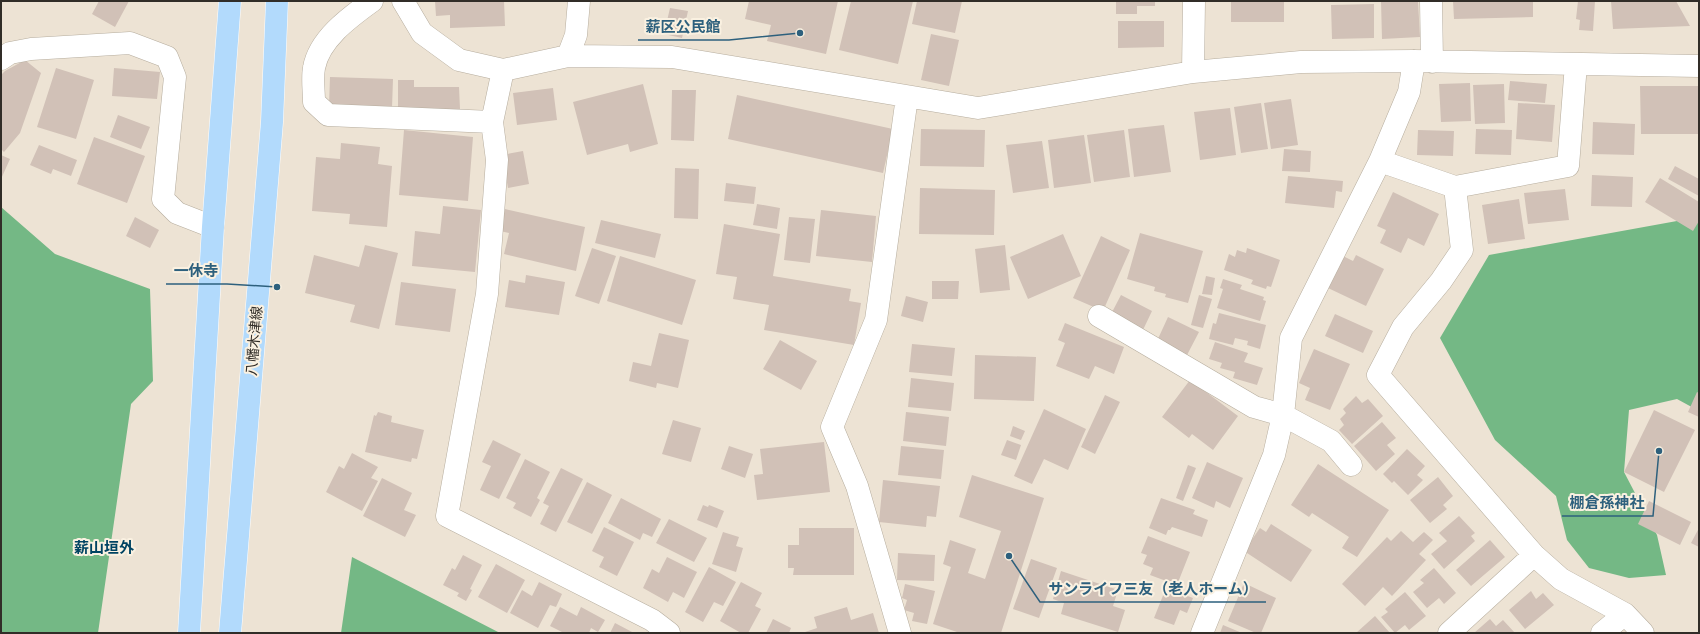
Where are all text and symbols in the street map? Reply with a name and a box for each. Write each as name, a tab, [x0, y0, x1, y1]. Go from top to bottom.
callout: 薪区公民館	[638, 13, 729, 40]
text: 薪区公民館	[645, 18, 721, 35]
callout: 一休寺	[166, 257, 227, 284]
text: 一休寺	[173, 262, 219, 279]
street label: 八幡木津線	[243, 305, 265, 377]
callout: 棚倉孫神社	[1562, 489, 1653, 516]
text: 棚倉孫神社	[1569, 494, 1645, 511]
district label: 薪山垣外	[74, 539, 135, 556]
callout: サンライフ三友（老人ホーム）	[1040, 575, 1266, 602]
text: サンライフ三友（老人ホーム）	[1048, 580, 1258, 597]

